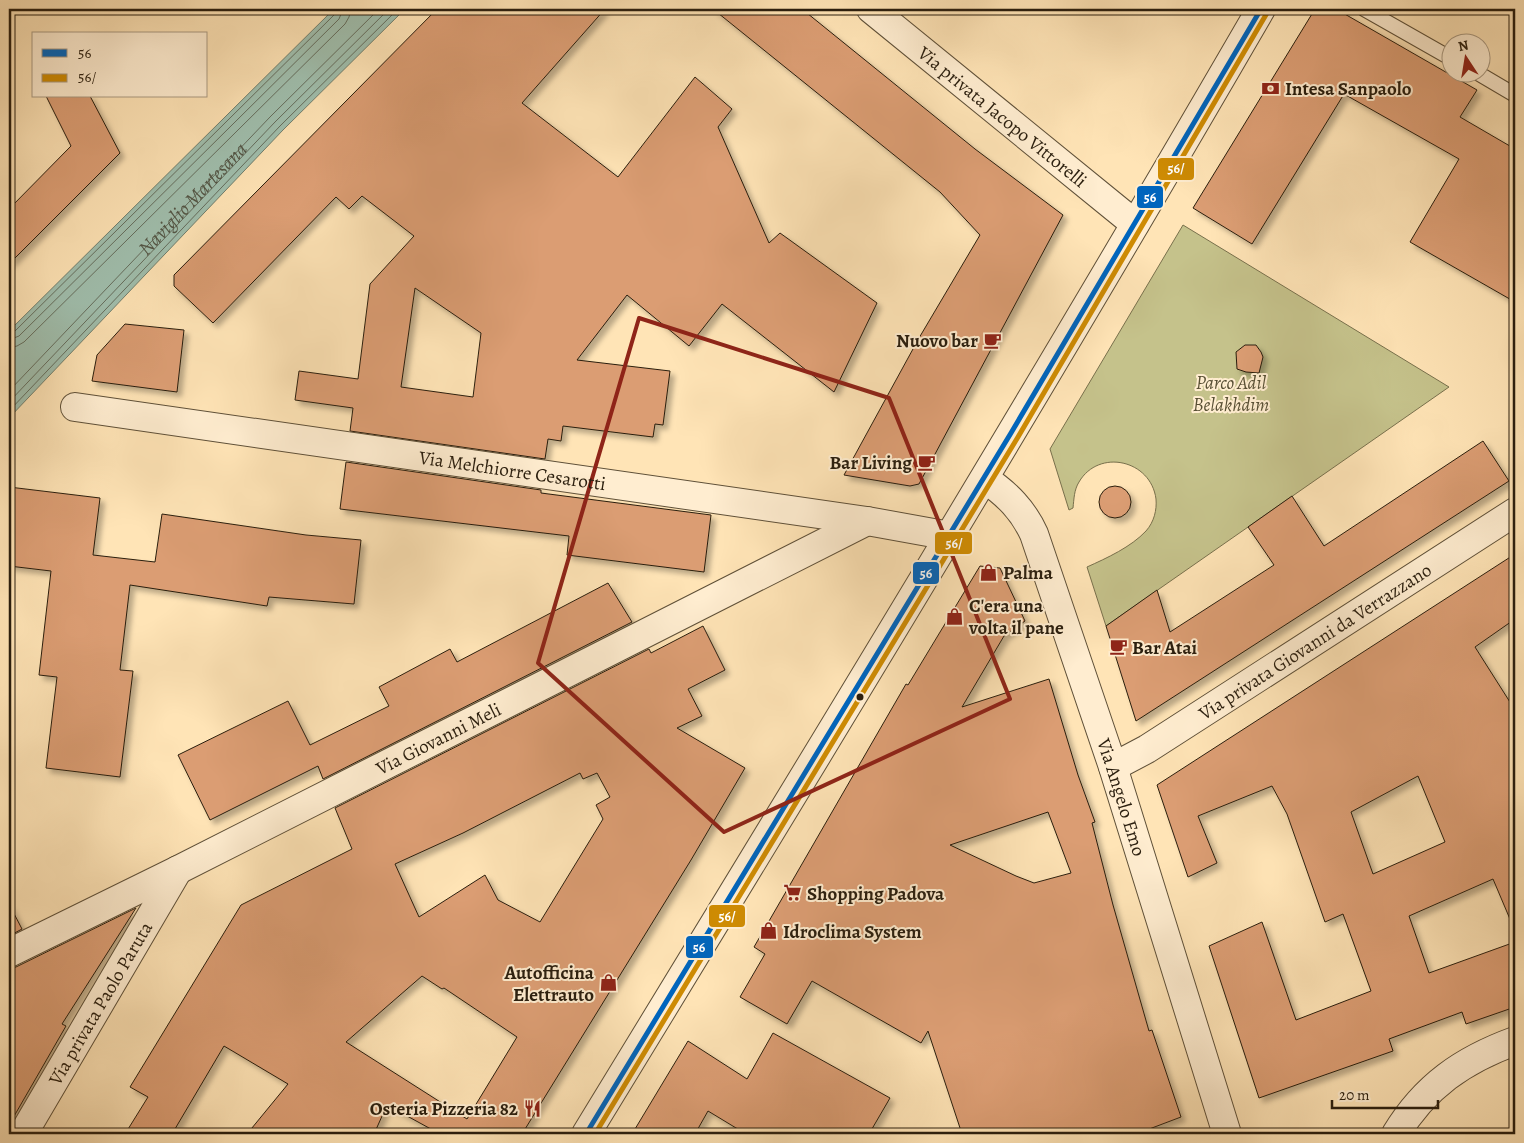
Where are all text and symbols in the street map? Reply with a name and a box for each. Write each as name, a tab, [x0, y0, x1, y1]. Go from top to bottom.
legend	[32, 32, 208, 98]
north arrow	[1442, 32, 1492, 82]
text: N	[1456, 35, 1470, 56]
street label: Via privata Jacopo Vittorelli	[911, 40, 1092, 194]
text: 56	[78, 43, 91, 63]
text: 56/	[78, 67, 96, 87]
place label: Intesa Sanpaolo	[1285, 76, 1412, 102]
bank icon: Intesa Sanpaolo	[1261, 78, 1281, 98]
water label: Naviglio Martesana	[132, 136, 253, 261]
line badge: 56/	[1157, 157, 1195, 181]
text: 56/	[1167, 159, 1185, 178]
line badge: 56	[1136, 185, 1164, 209]
text: 56	[1144, 188, 1157, 207]
place label: Nuovo bar	[896, 328, 978, 354]
cafe icon: Nuovo bar	[982, 330, 1002, 350]
park label: Parco Adil Belakhdim	[1193, 370, 1269, 418]
street label: Via Melchiorre Cesarotti	[416, 445, 607, 497]
place label: Bar Living	[829, 450, 912, 476]
cafe icon: Bar Living	[916, 452, 936, 472]
line badge: 56/	[934, 531, 973, 555]
text: 56/	[945, 534, 963, 553]
street label: Via privata Giovanni da Verrazzano	[1193, 557, 1437, 727]
place label: Palma	[1003, 560, 1054, 586]
line badge: 56	[912, 561, 940, 585]
shop icon: Palma	[979, 562, 999, 582]
text: 56	[920, 564, 933, 583]
place label: C'era una volta il pane	[968, 593, 1064, 641]
shop icon: C'era una volta il pane	[945, 606, 965, 626]
place label: Bar Atai	[1132, 635, 1198, 661]
cafe icon: Bar Atai	[1108, 637, 1128, 657]
unlabelled marker	[855, 692, 865, 702]
street label: Via Giovanni Meli	[371, 697, 506, 782]
street label: Via Angelo Emo	[1090, 734, 1152, 859]
place label: Shopping Padova	[807, 881, 945, 907]
supermarket icon: Shopping Padova	[783, 883, 803, 903]
line badge: 56/	[708, 904, 746, 928]
text: 56/	[718, 907, 736, 926]
street label: Via privata Paolo Paruta	[42, 917, 159, 1091]
place label: Idroclima System	[783, 919, 922, 945]
shop icon: Idroclima System	[759, 921, 779, 941]
line badge: 56	[685, 935, 714, 959]
text: 56	[693, 938, 706, 957]
place label: Autofficina Elettrauto	[503, 960, 595, 1008]
shop icon: Autofficina Elettrauto	[598, 973, 618, 993]
scale bar	[1332, 1078, 1438, 1110]
text: 20 m	[1339, 1085, 1370, 1105]
place label: Osteria Pizzeria 82	[370, 1096, 518, 1122]
restaurant icon: Osteria Pizzeria 82	[522, 1098, 542, 1118]

